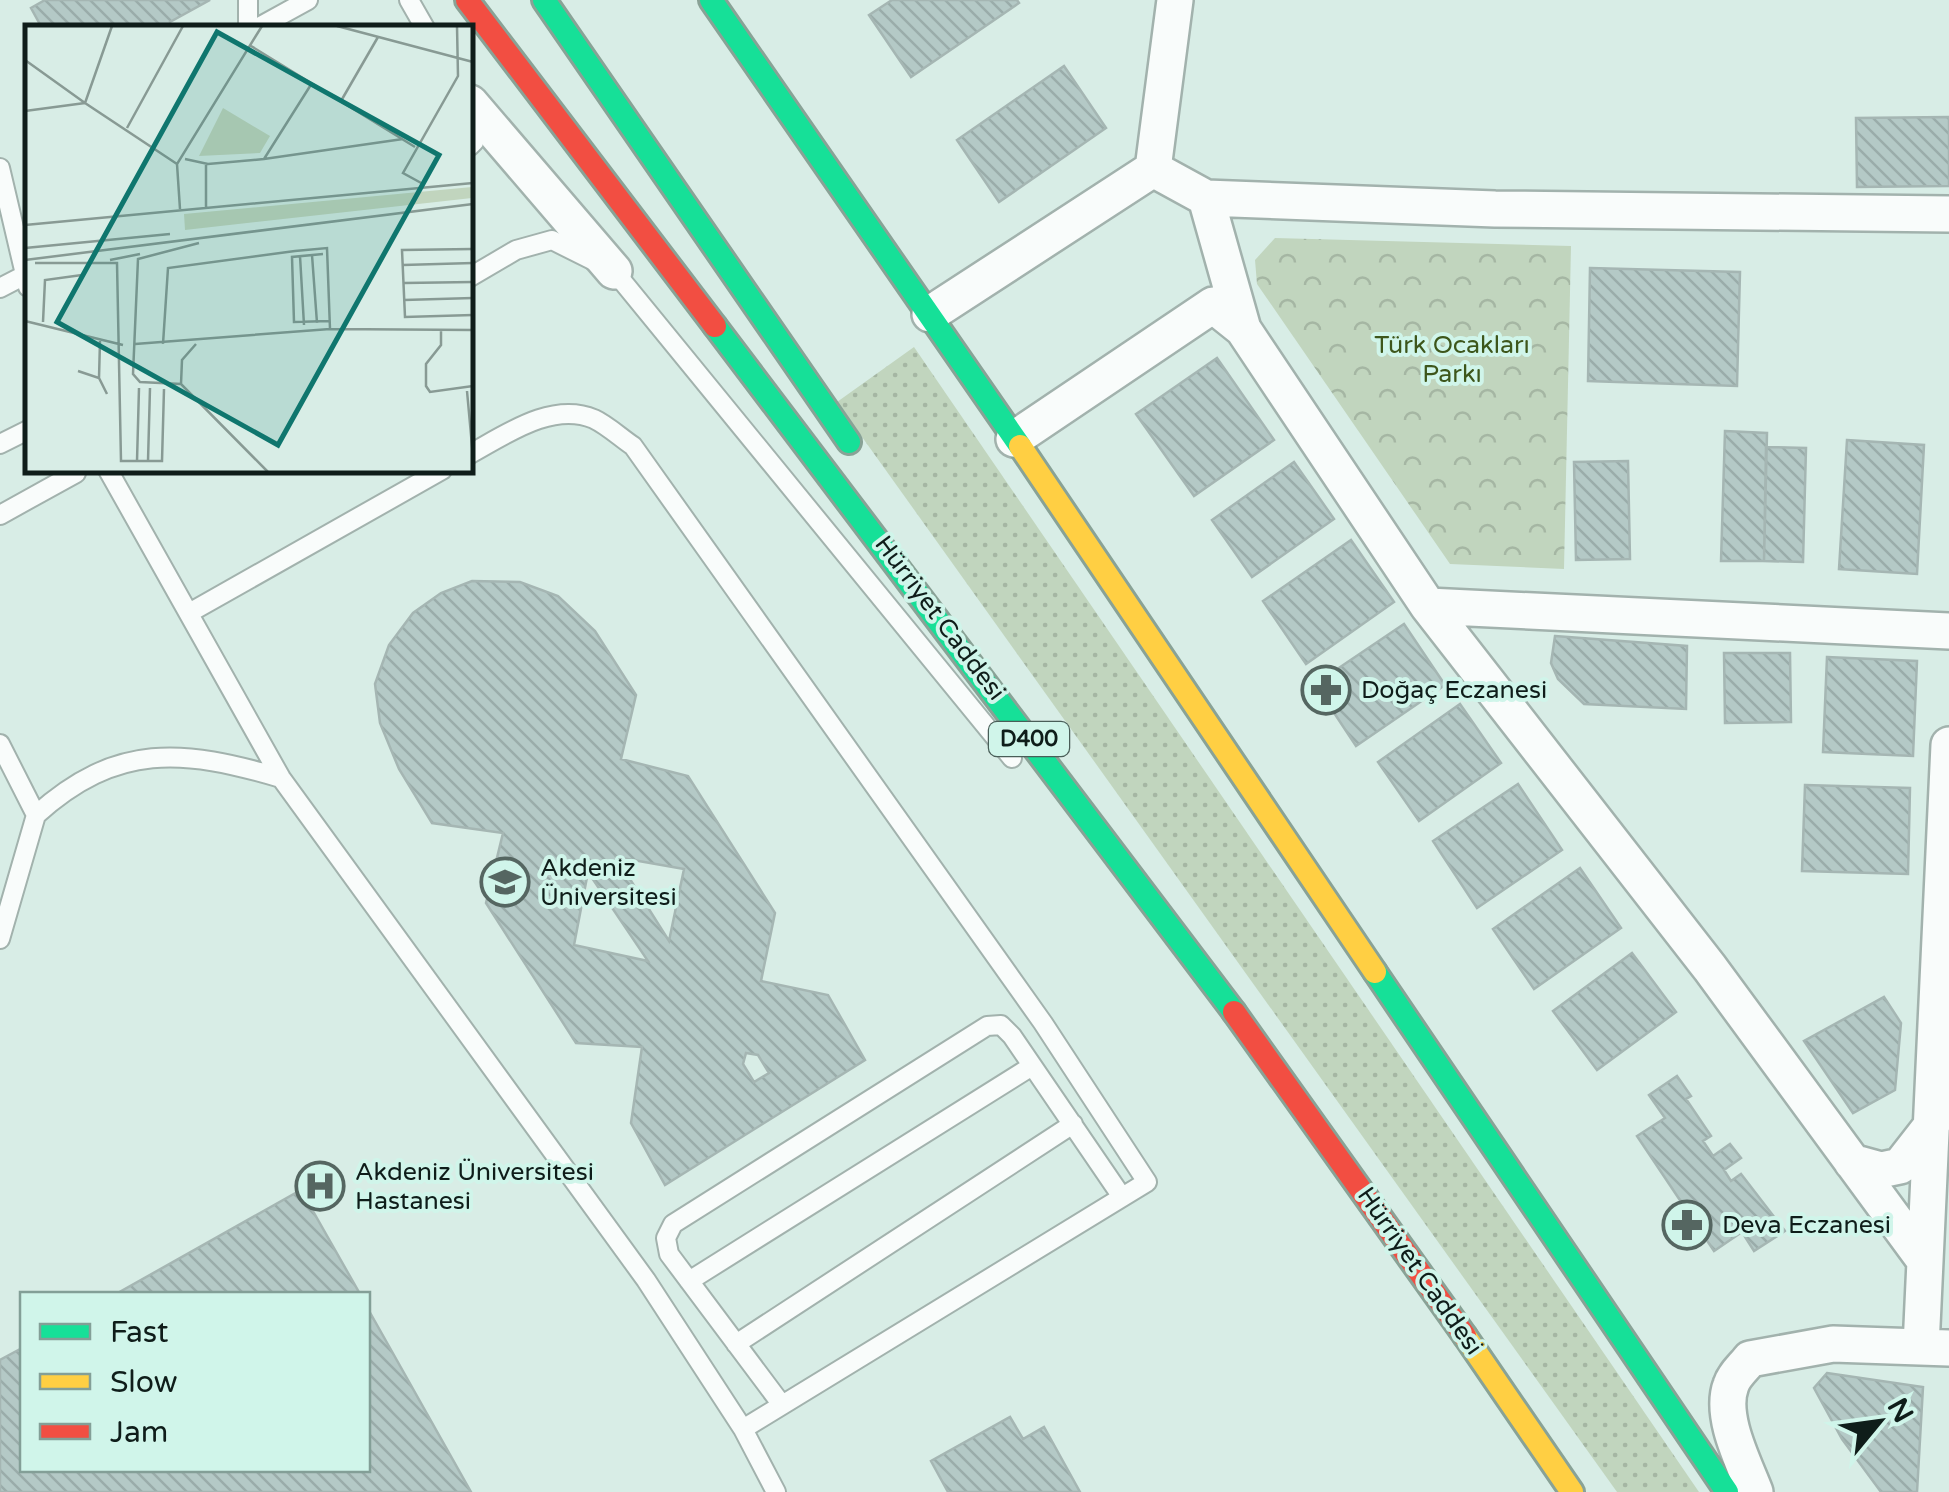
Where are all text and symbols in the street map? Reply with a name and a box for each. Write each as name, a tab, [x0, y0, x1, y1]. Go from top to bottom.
inset map	[25, 25, 472, 472]
park label: Türk Ocakları Parkı	[1374, 330, 1530, 389]
street label: Hürriyet Caddesi	[868, 530, 1012, 706]
pharmacy icon: Doğaç Eczanesi	[1300, 664, 1352, 716]
place label: Doğaç Eczanesi	[1361, 675, 1547, 705]
road number: D400	[989, 722, 1069, 756]
place label: Akdeniz Üniversitesi	[540, 853, 677, 912]
school or university icon: Akdeniz Üniversitesi	[479, 856, 531, 908]
place label: Akdeniz Üniversitesi Hastanesi	[355, 1157, 594, 1216]
hospital icon: Akdeniz Üniversitesi Hastanesi	[294, 1160, 346, 1212]
street label: Hürriyet Caddesi	[1351, 1181, 1489, 1361]
pharmacy icon: Deva Eczanesi	[1661, 1199, 1713, 1251]
place label: Deva Eczanesi	[1722, 1210, 1891, 1240]
legend	[20, 1292, 370, 1472]
text: Fast	[110, 1314, 169, 1351]
text: Slow	[110, 1364, 178, 1401]
north arrow	[1829, 1372, 1929, 1472]
text: N	[1880, 1392, 1920, 1428]
text: Jam	[110, 1414, 168, 1451]

